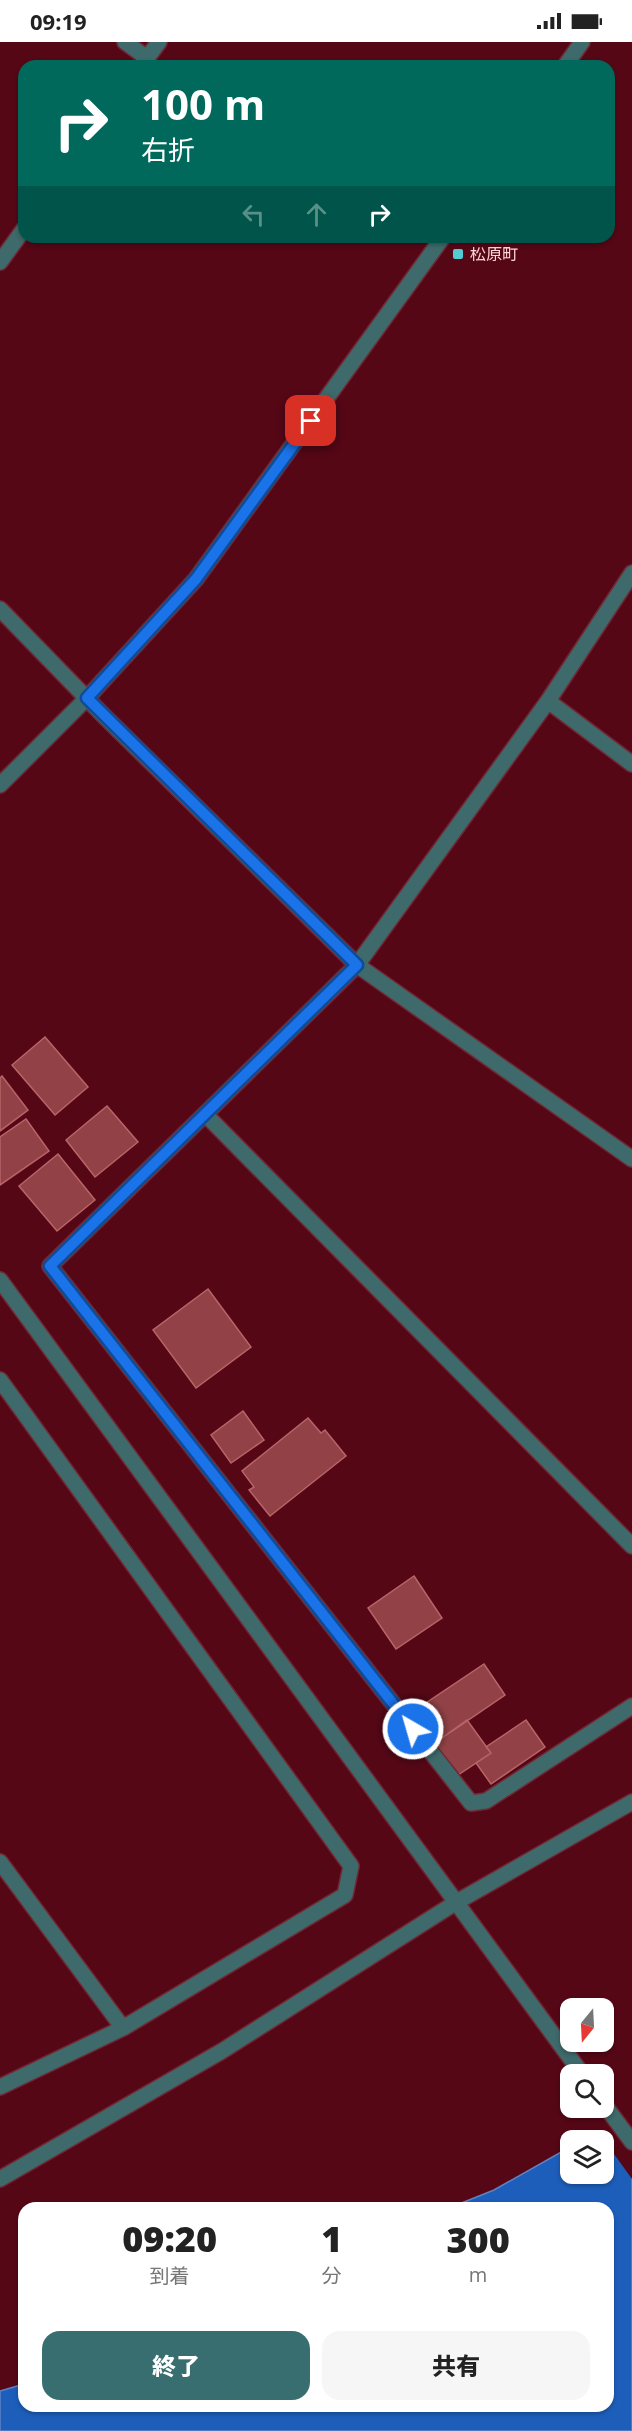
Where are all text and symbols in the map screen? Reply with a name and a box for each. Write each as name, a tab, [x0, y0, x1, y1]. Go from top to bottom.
text: 09:19	[30, 6, 87, 36]
text: 100 m	[141, 75, 265, 132]
icon: right	[42, 84, 120, 162]
text: 右折	[141, 131, 195, 168]
icon: left	[237, 198, 270, 231]
icon: ahead	[300, 198, 333, 231]
icon: right	[363, 198, 396, 231]
place label: 松原町	[470, 243, 518, 265]
marker: 松原町	[451, 247, 465, 261]
pin	[285, 395, 336, 446]
icon: arrive	[294, 404, 327, 437]
position arrow	[381, 1697, 445, 1761]
north arrow	[560, 1998, 614, 2052]
map controls	[560, 1998, 614, 2184]
button: search	[560, 2064, 614, 2118]
button: layers	[560, 2130, 614, 2184]
text: 09:20	[122, 2214, 217, 2263]
text: 1	[321, 2214, 342, 2263]
text: 300	[446, 2215, 510, 2264]
text: m	[469, 2261, 487, 2288]
text: 到着	[150, 2262, 190, 2289]
text: 分	[322, 2262, 342, 2289]
button: 終了	[42, 2331, 310, 2400]
button: 共有	[322, 2331, 590, 2400]

